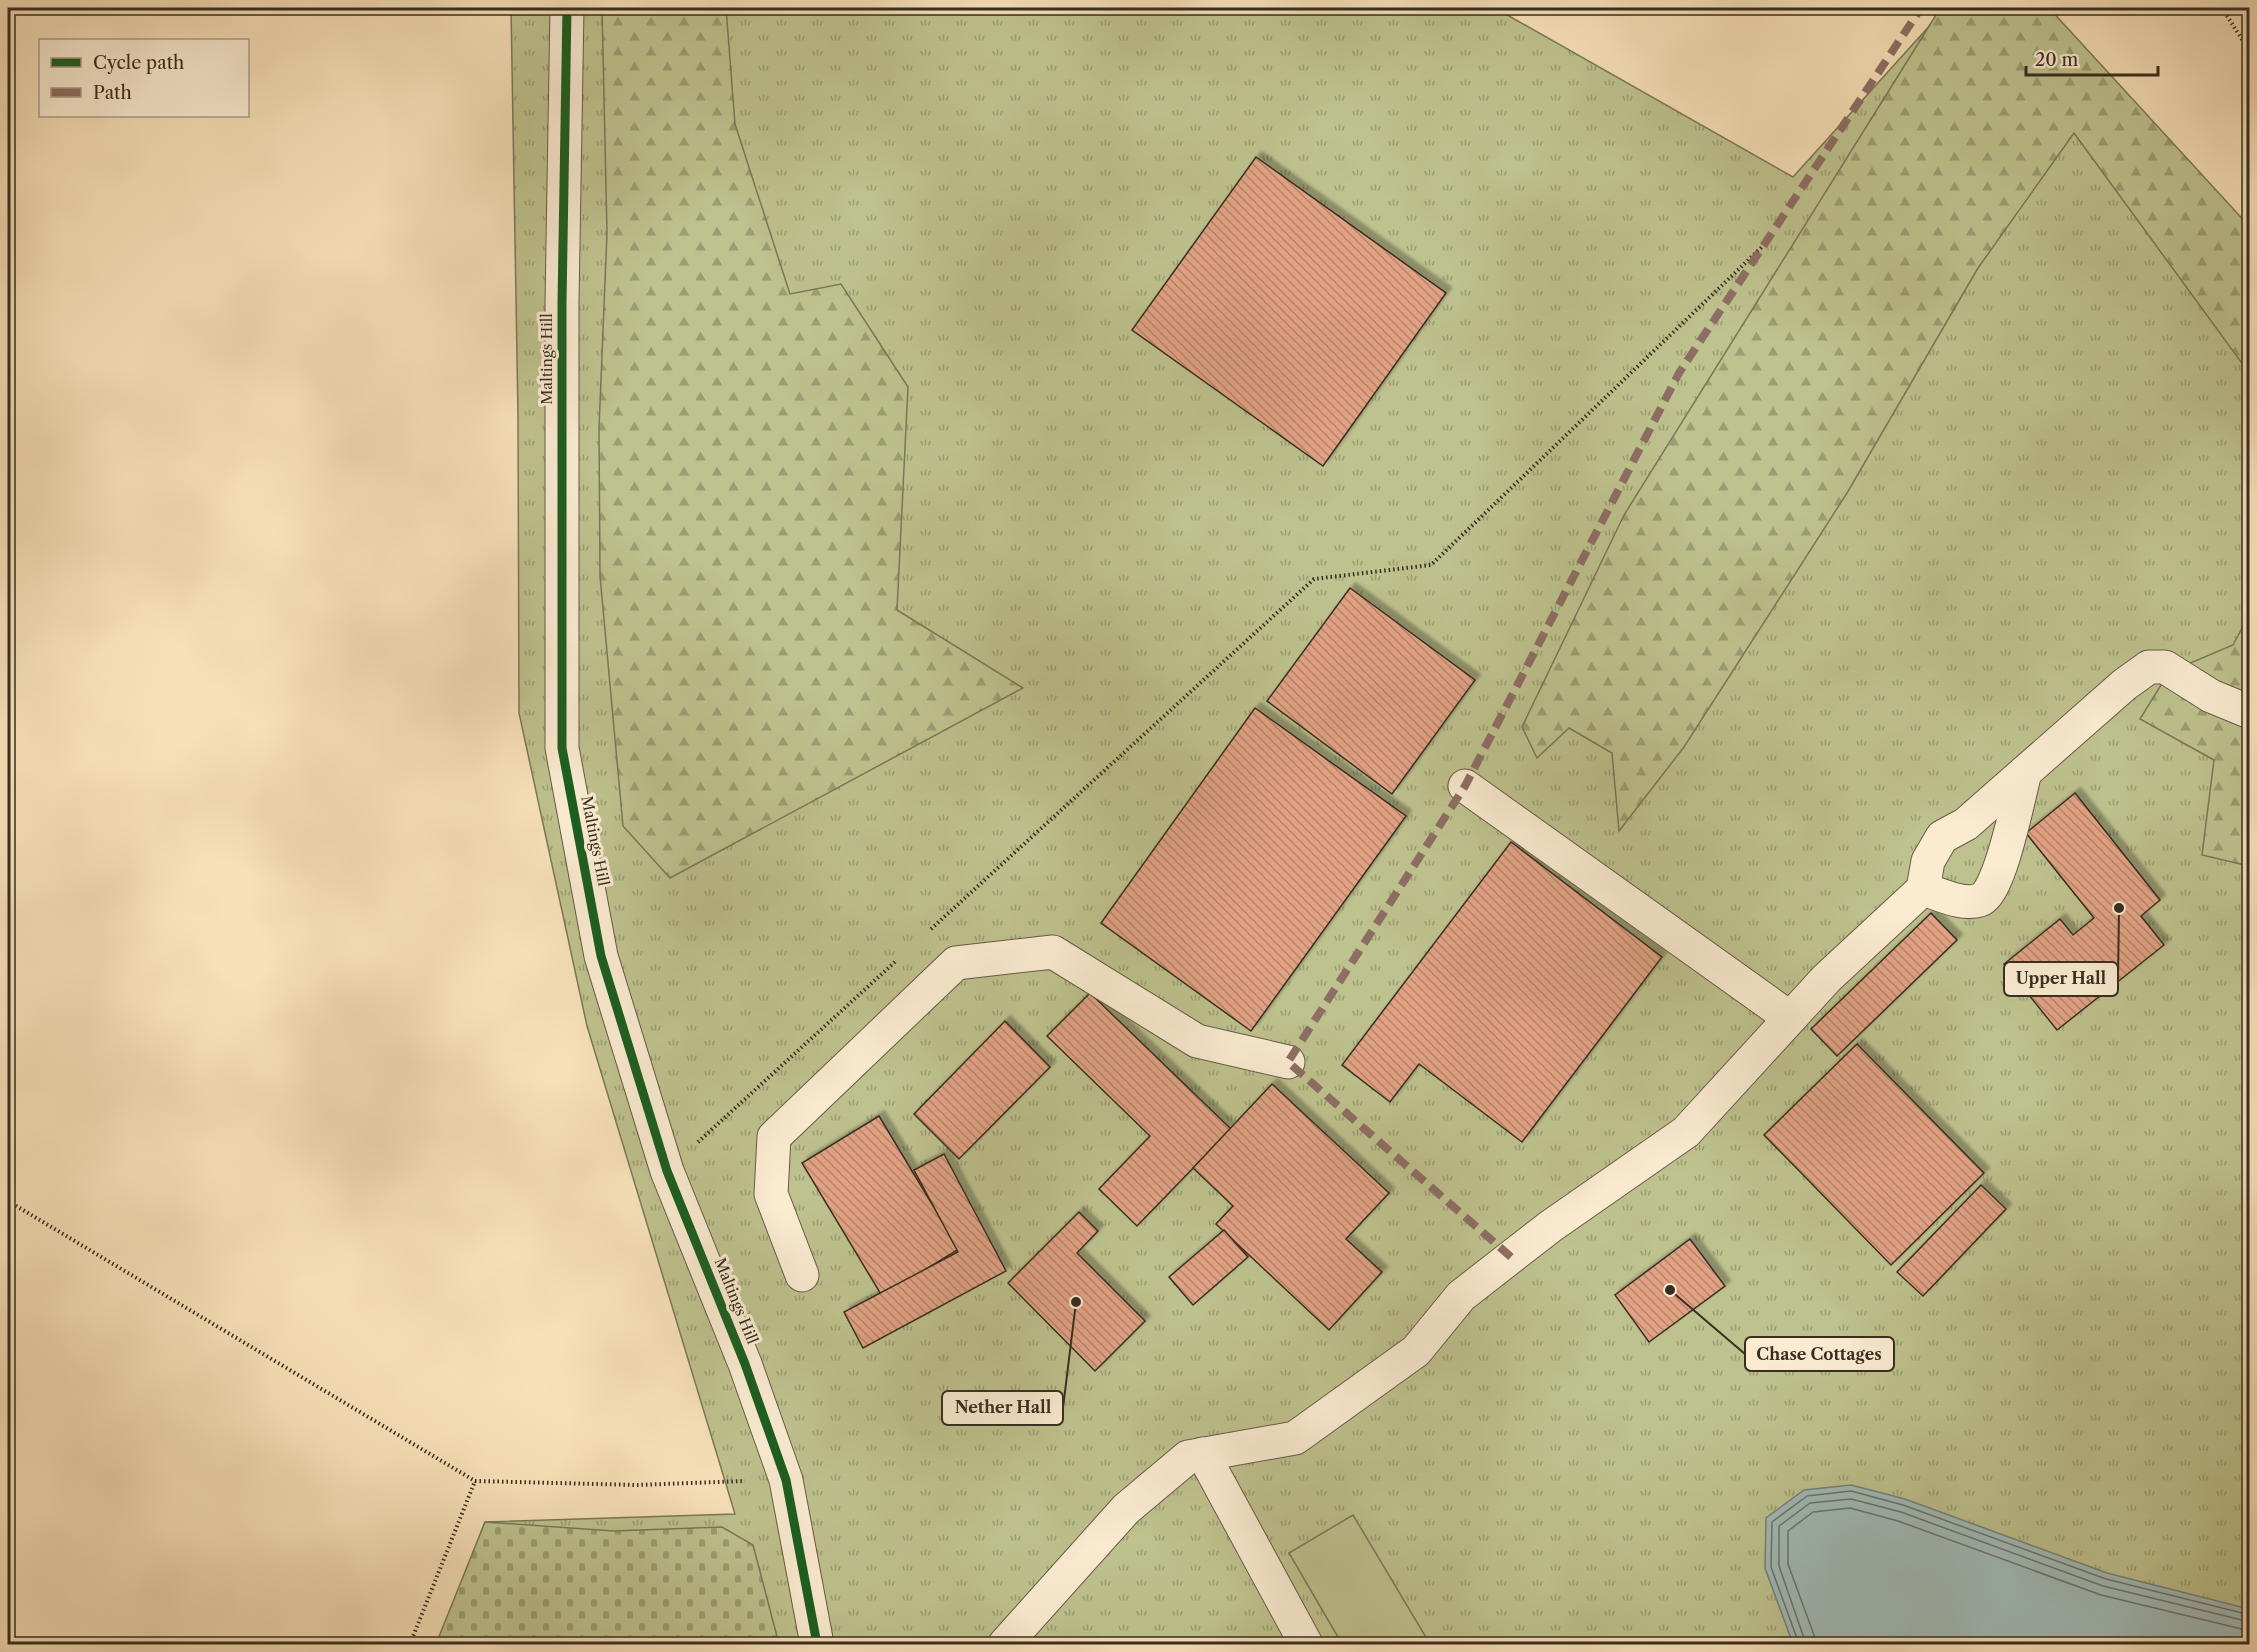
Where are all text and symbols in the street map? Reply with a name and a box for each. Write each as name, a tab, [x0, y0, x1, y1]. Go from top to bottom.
legend	[39, 39, 249, 117]
scale bar	[2026, 39, 2158, 77]
text: 20 m	[2035, 49, 2079, 71]
text: Cycle path	[93, 52, 184, 74]
text: Path	[93, 82, 132, 104]
street label: Maltings Hill	[537, 313, 556, 405]
street label: Maltings Hill	[577, 794, 614, 888]
callout: Upper Hall	[2004, 962, 2118, 996]
text: Upper Hall	[2016, 968, 2107, 988]
street label: Maltings Hill	[711, 1255, 763, 1347]
callout: Chase Cottages	[1745, 1337, 1894, 1371]
text: Chase Cottages	[1756, 1344, 1882, 1364]
callout: Nether Hall	[942, 1391, 1063, 1425]
text: Nether Hall	[955, 1397, 1052, 1417]

